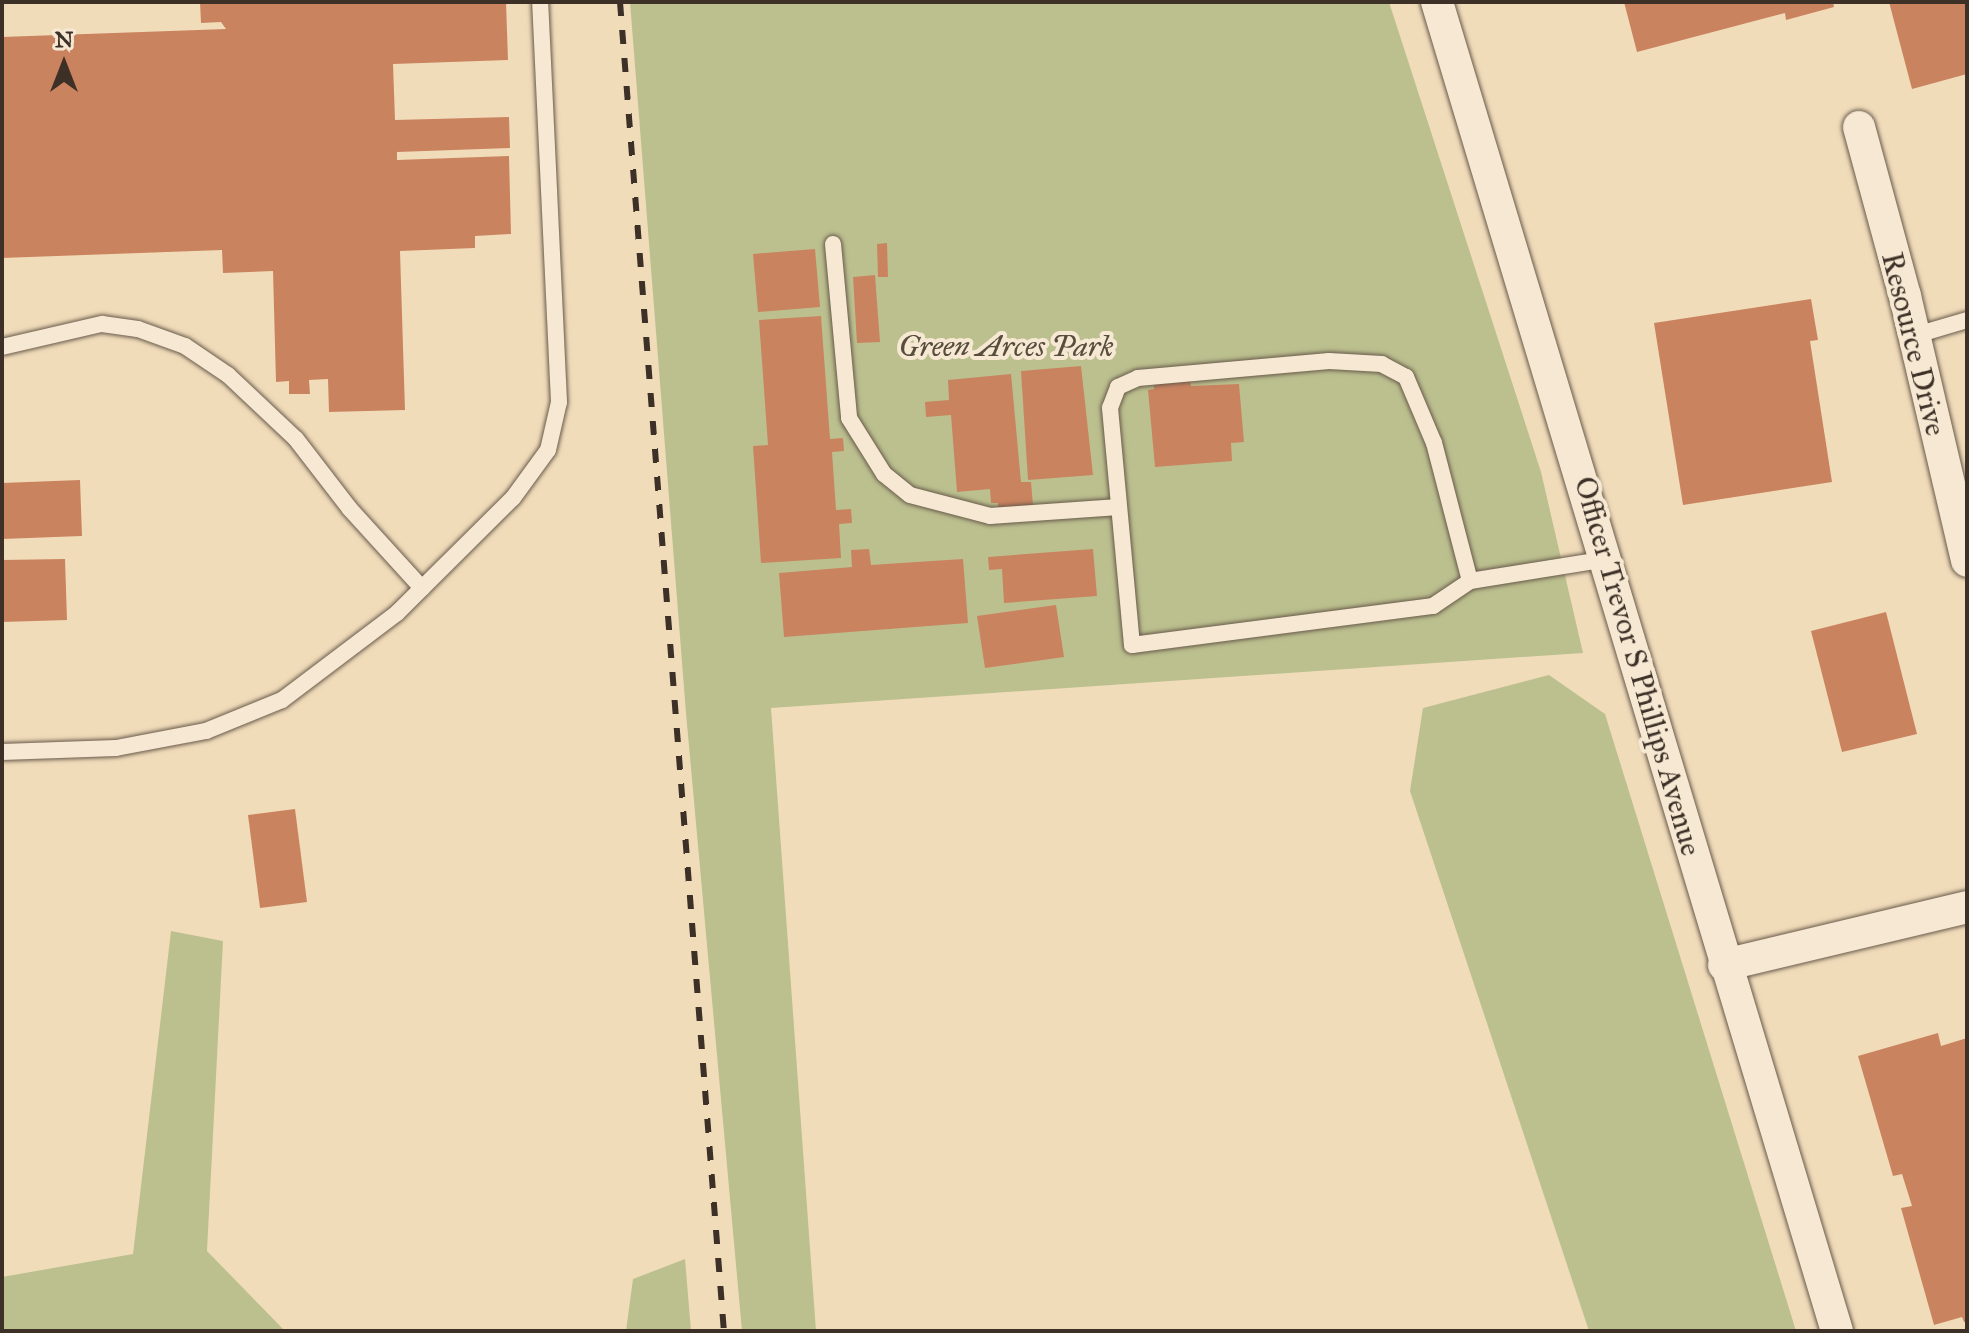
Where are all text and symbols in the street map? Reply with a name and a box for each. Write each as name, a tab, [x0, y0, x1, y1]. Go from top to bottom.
north arrow	[24, 24, 104, 104]
text: N	[55, 26, 73, 53]
street label: Resource Drive	[1874, 249, 1954, 439]
park label: Green Arces Park	[898, 328, 1114, 364]
street label: Officer Trevor S Phillips Avenue	[1567, 472, 1709, 860]

